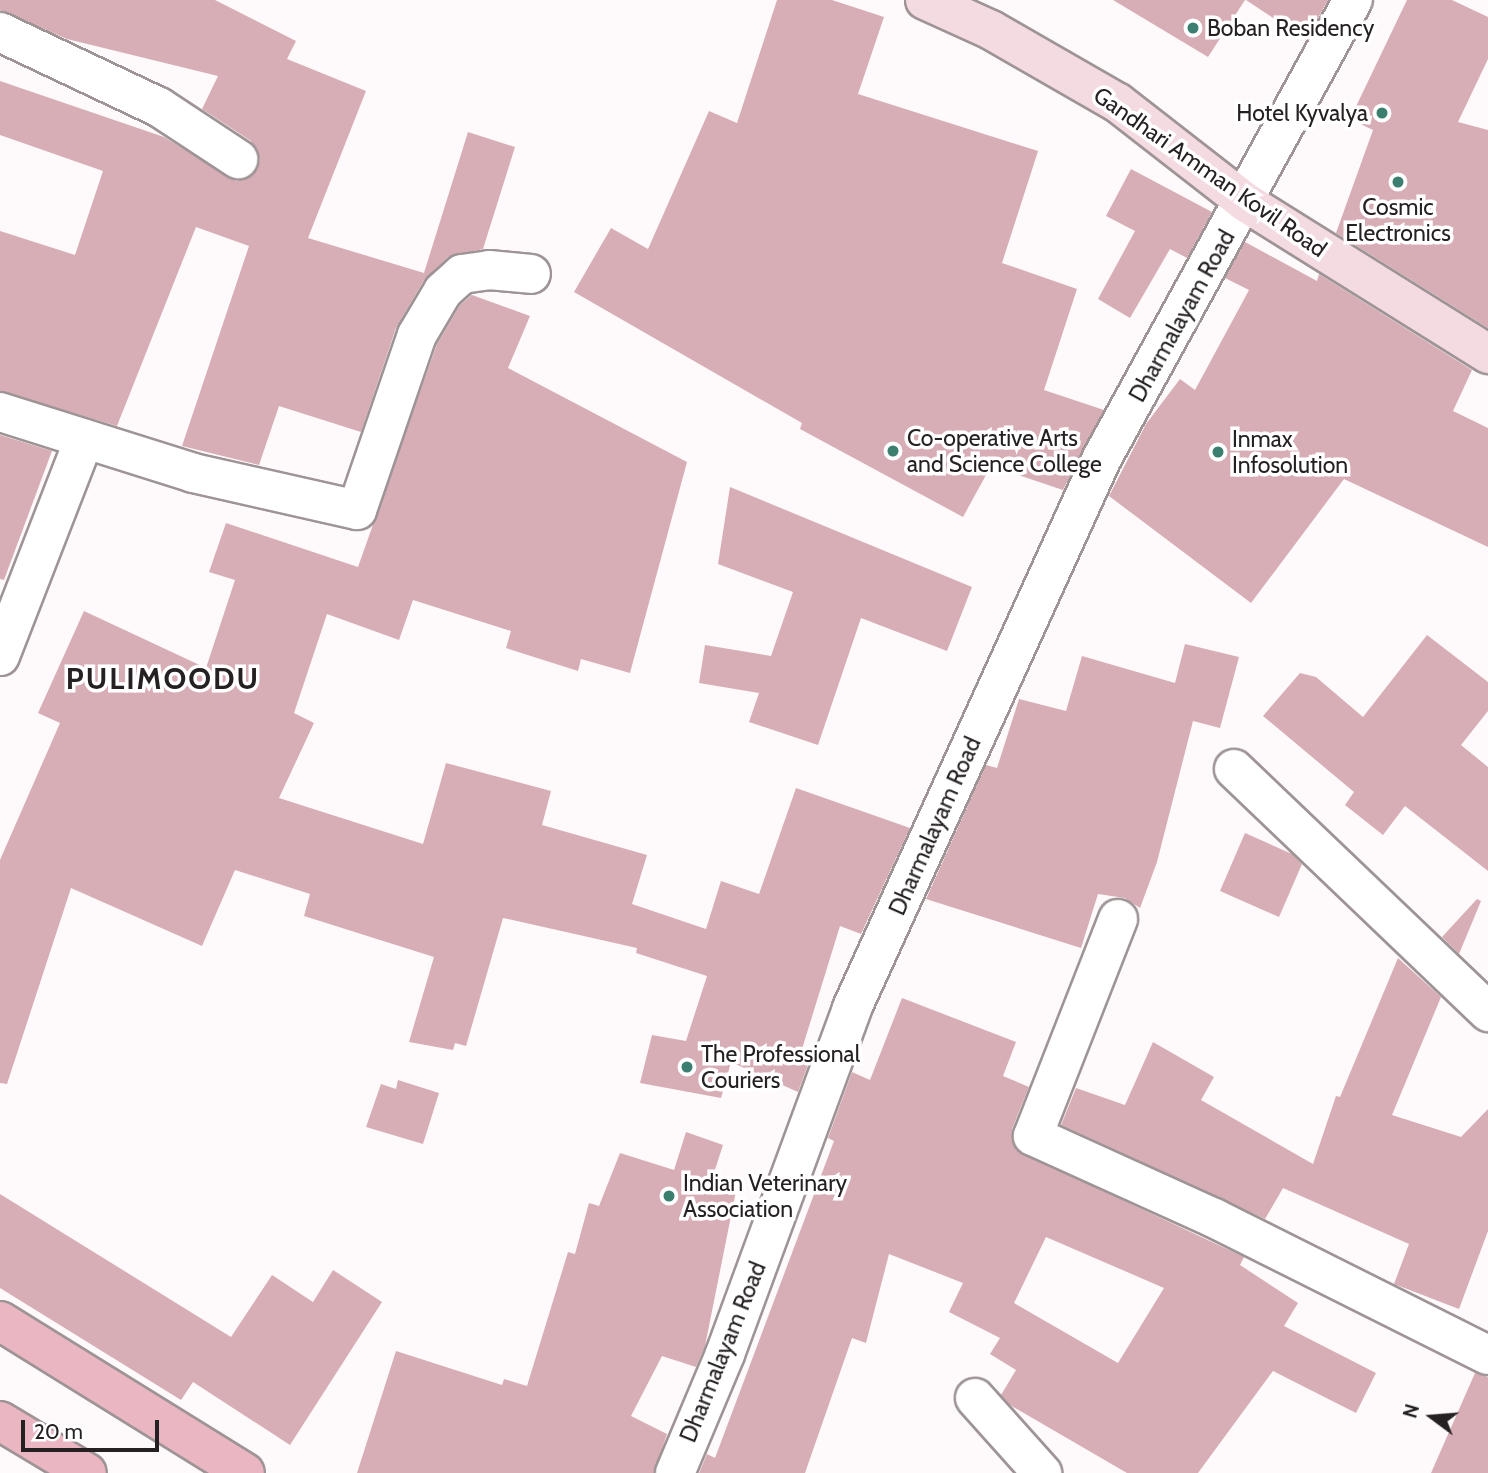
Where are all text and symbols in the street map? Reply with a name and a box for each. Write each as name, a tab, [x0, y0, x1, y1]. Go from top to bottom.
place label: Boban Residency	[1207, 14, 1374, 42]
marker: Boban Residency	[1185, 20, 1201, 36]
street label: Gandhari Amman Kovil Road	[1088, 81, 1332, 263]
place label: Hotel Kyvalya	[1236, 99, 1368, 127]
marker: Hotel Kyvalya	[1374, 105, 1390, 121]
marker: Cosmic Electronics	[1390, 174, 1406, 190]
place label: Cosmic Electronics	[1345, 193, 1451, 247]
street label: Dharmalayam Road	[1123, 225, 1241, 407]
place label: Co-operative Arts and Science College	[907, 424, 1102, 478]
place label: Inmax Infosolution	[1232, 425, 1348, 479]
marker: Co-operative Arts and Science College	[885, 443, 901, 459]
marker: Inmax Infosolution	[1210, 444, 1226, 460]
district label: PULIMOODU	[67, 661, 259, 697]
street label: Dharmalayam Road	[883, 733, 987, 919]
place label: The Professional Couriers	[701, 1040, 860, 1094]
marker: The Professional Couriers	[679, 1059, 695, 1075]
place label: Indian Veterinary Association	[683, 1169, 847, 1223]
marker: Indian Veterinary Association	[661, 1188, 677, 1204]
street label: Dharmalayam Road	[674, 1258, 772, 1446]
north arrow	[1397, 1382, 1467, 1452]
text: N	[1398, 1401, 1424, 1421]
scale bar	[24, 1406, 163, 1450]
text: 20 m	[34, 1419, 83, 1444]

